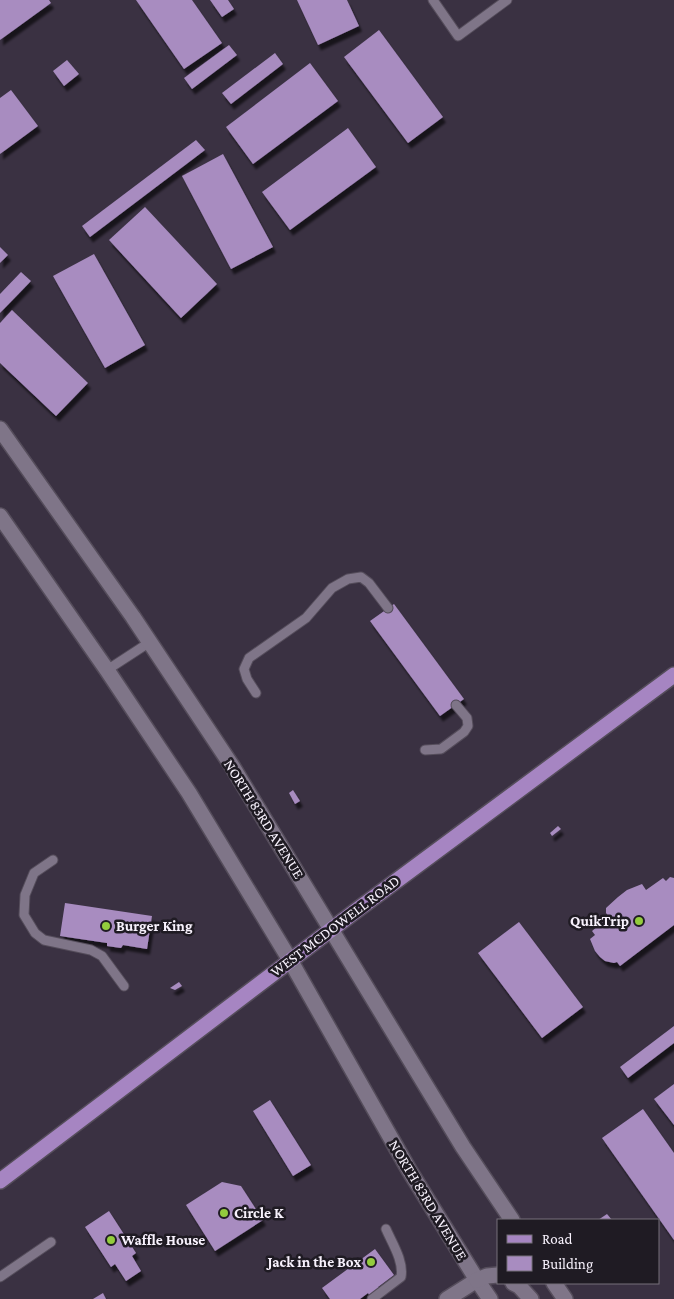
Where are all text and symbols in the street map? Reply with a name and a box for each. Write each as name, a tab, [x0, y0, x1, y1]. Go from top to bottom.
street label: NORTH 83RD AVENUE	[221, 757, 307, 881]
street label: WEST MCDOWELL ROAD	[267, 872, 403, 980]
place label: QuikTrip	[570, 913, 629, 929]
marker: QuikTrip	[633, 915, 645, 927]
place label: Burger King	[116, 918, 193, 934]
marker: Burger King	[100, 920, 112, 932]
street label: NORTH 83RD AVENUE	[386, 1137, 470, 1263]
place label: Circle K	[234, 1205, 284, 1221]
marker: Circle K	[218, 1207, 230, 1219]
legend	[497, 1219, 659, 1284]
text: Road	[542, 1231, 573, 1247]
place label: Waffle House	[120, 1232, 205, 1248]
marker: Waffle House	[105, 1234, 117, 1246]
place label: Jack in the Box	[265, 1254, 361, 1270]
marker: Jack in the Box	[365, 1256, 377, 1268]
text: Building	[542, 1256, 593, 1273]

